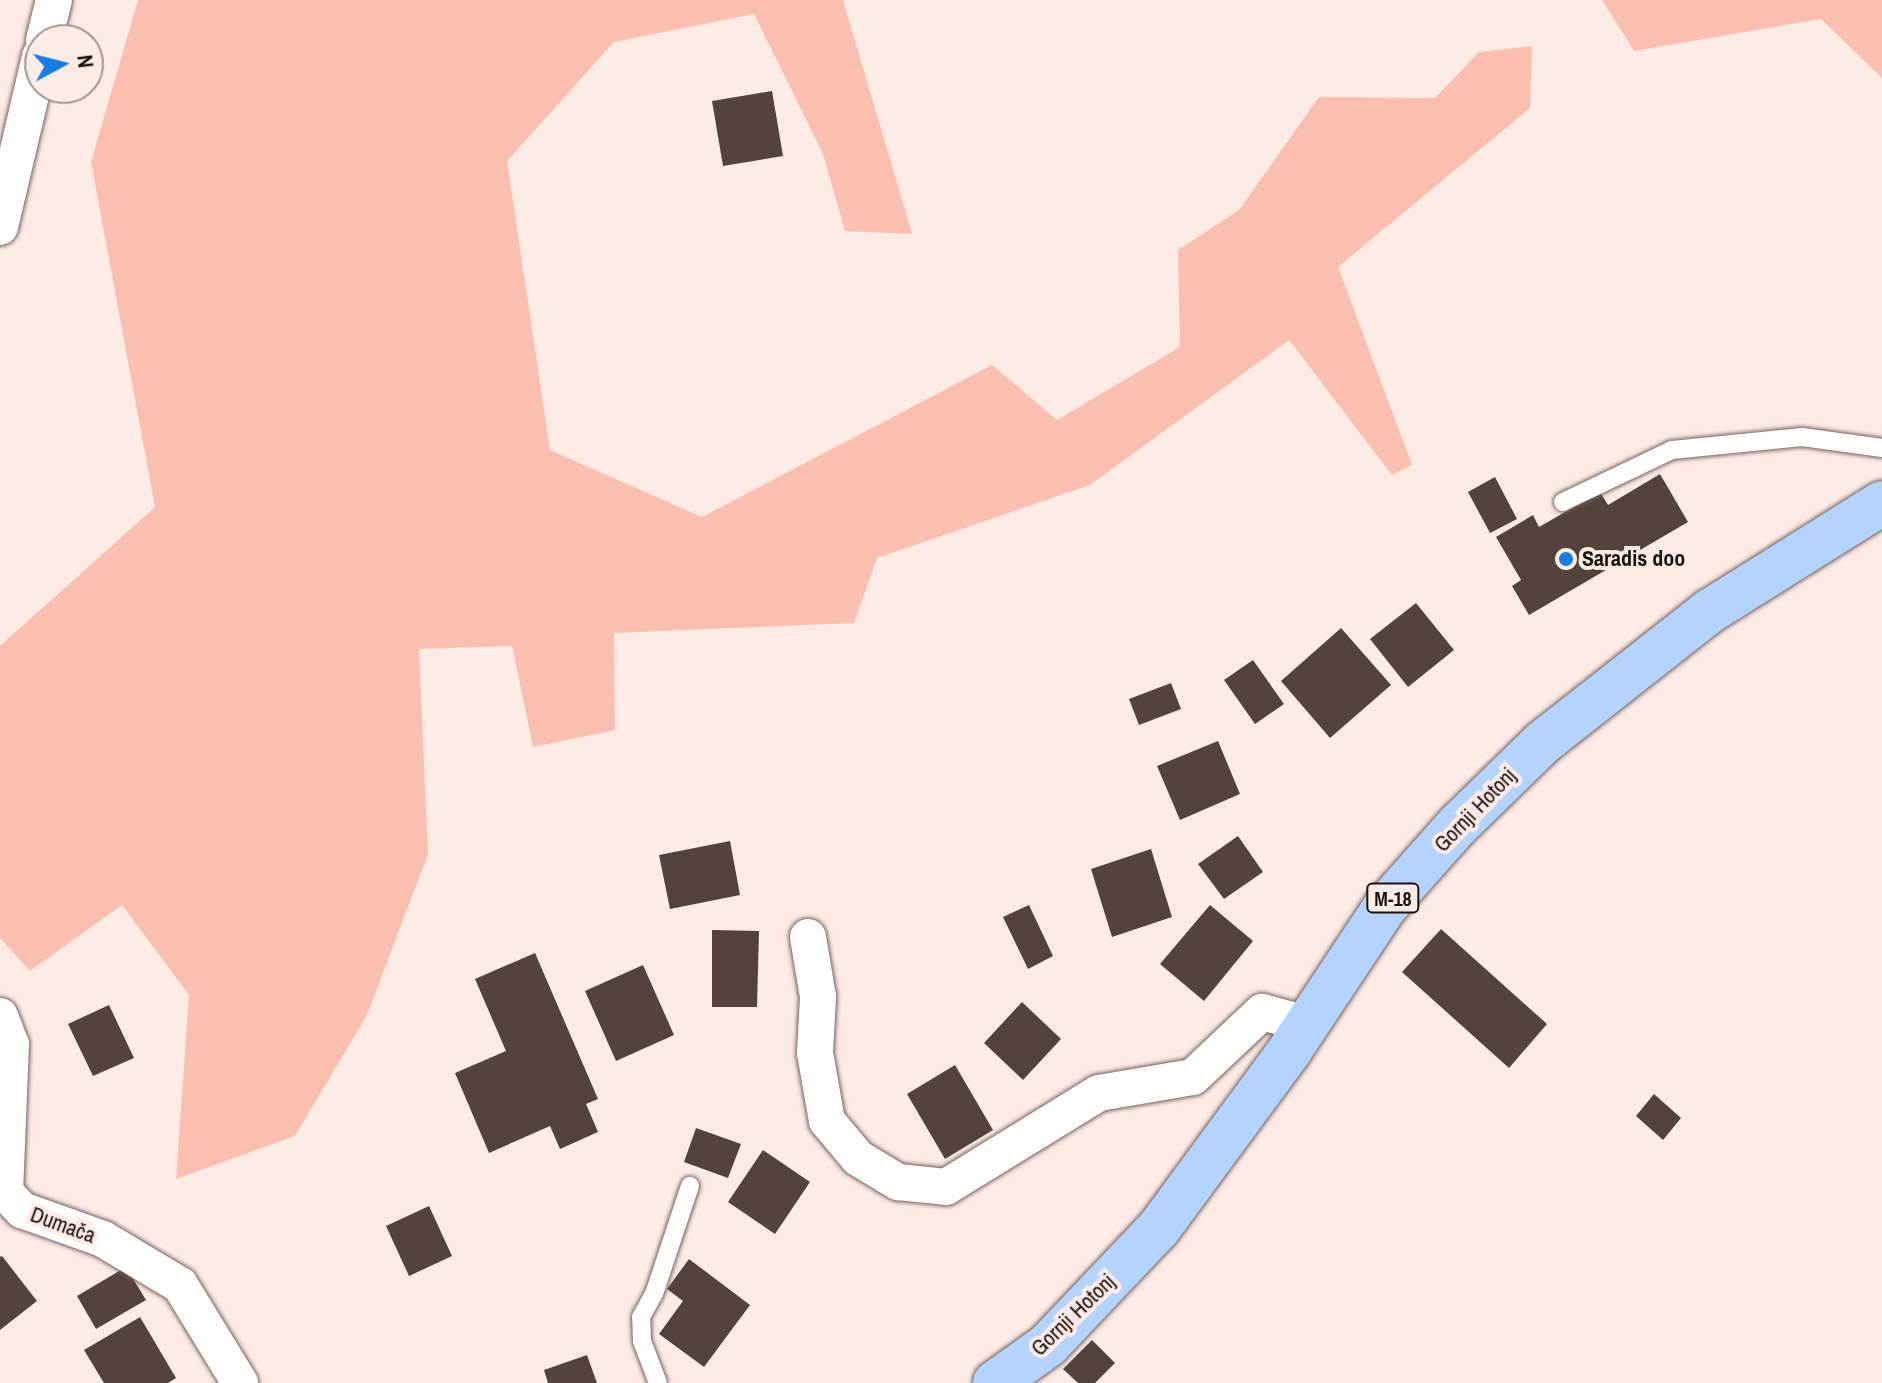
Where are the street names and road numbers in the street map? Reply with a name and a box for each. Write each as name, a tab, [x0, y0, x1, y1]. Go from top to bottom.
street label: Gornji Hotonj	[1429, 763, 1521, 857]
road number: M-18	[1365, 882, 1421, 914]
street label: Dumača	[27, 1201, 99, 1249]
street label: Gornji Hotonj	[1026, 1269, 1120, 1361]

